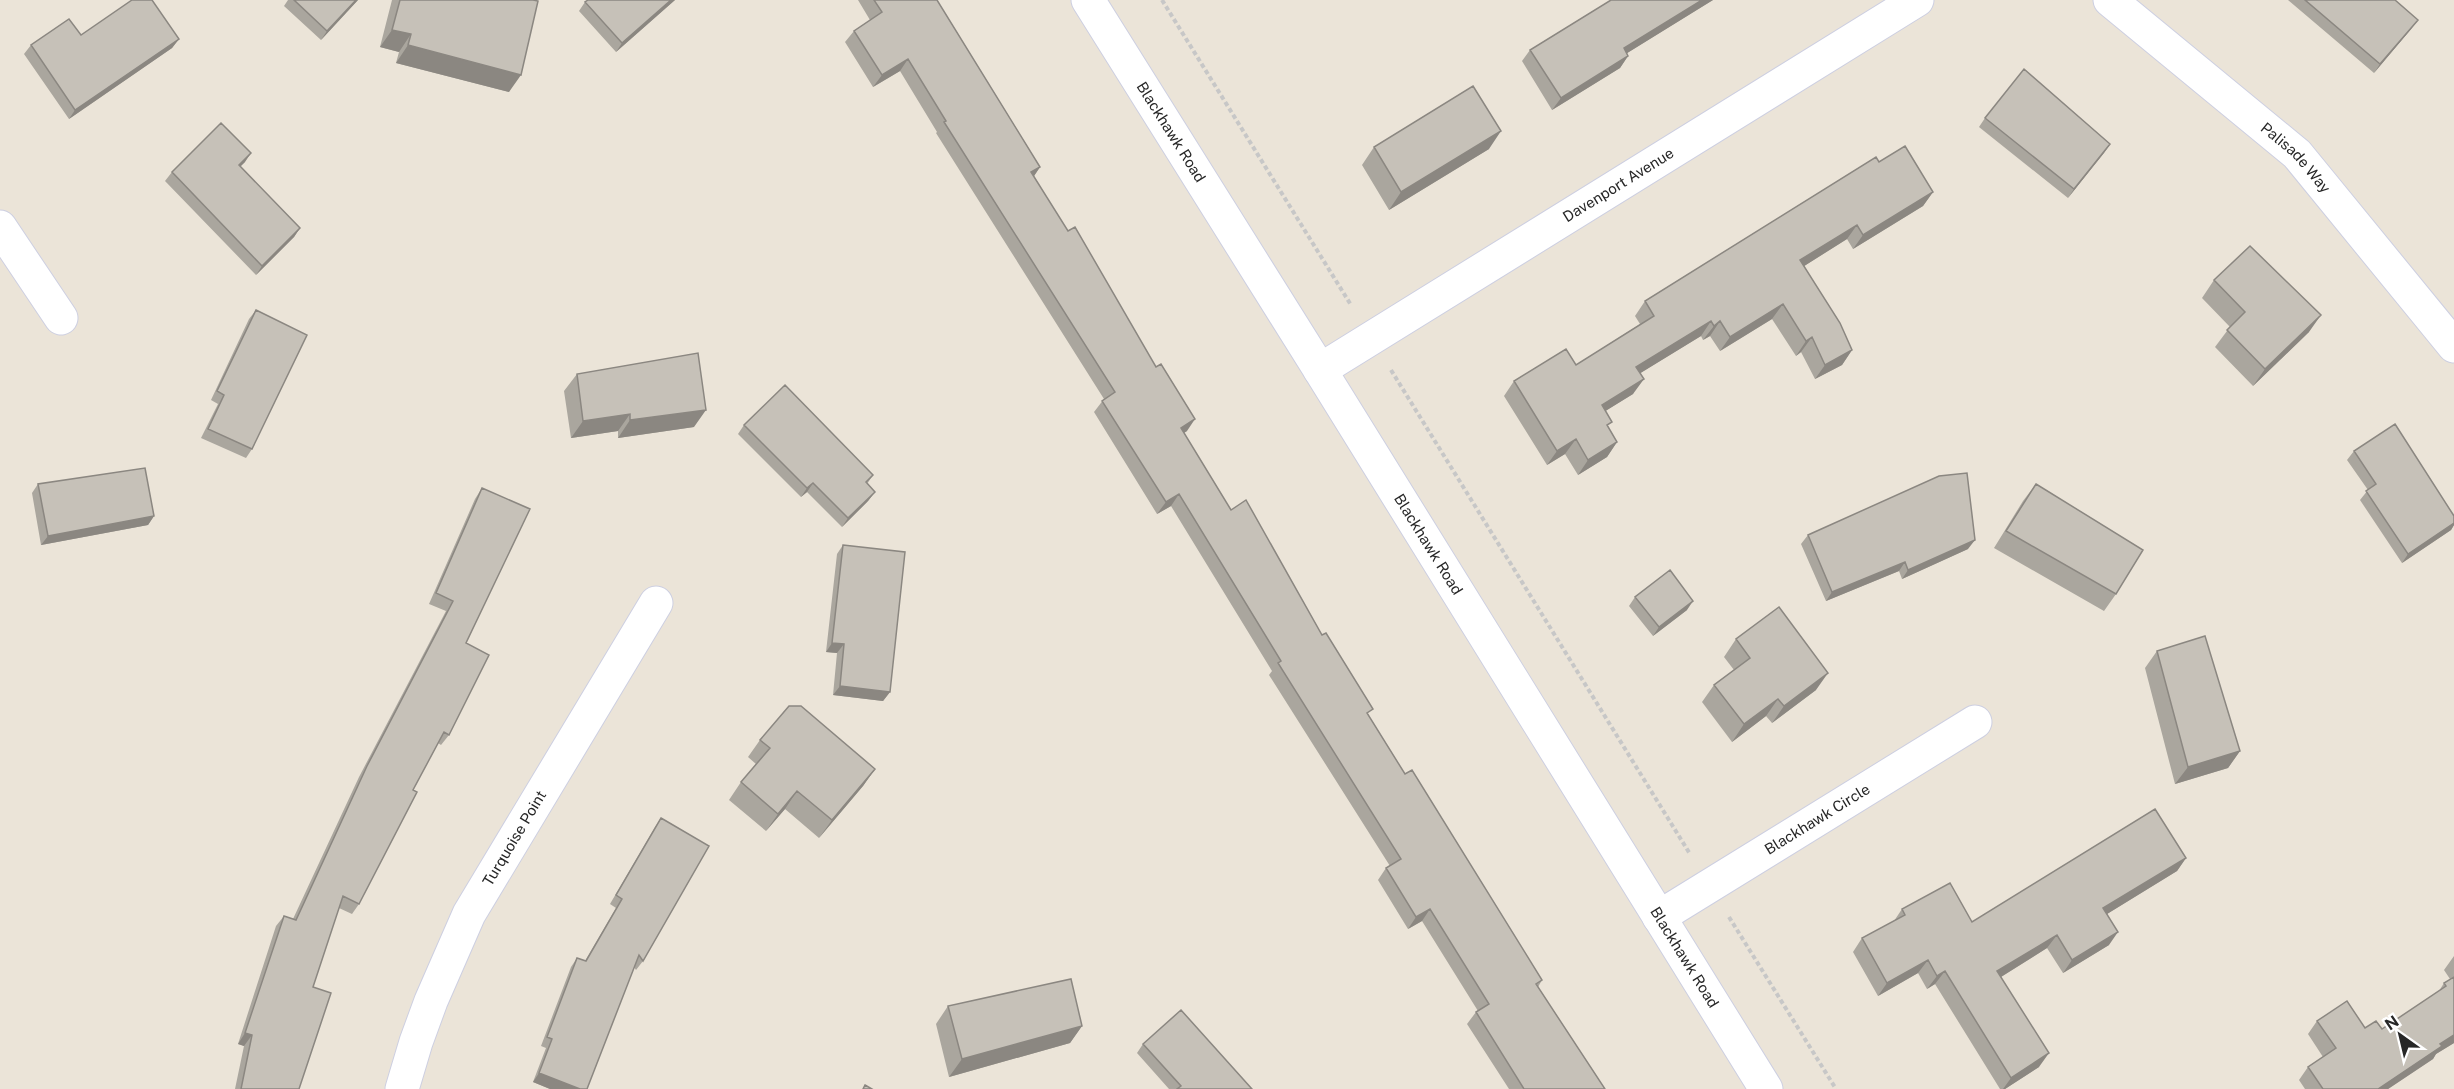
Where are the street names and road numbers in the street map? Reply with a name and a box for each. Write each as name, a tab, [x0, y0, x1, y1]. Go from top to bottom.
street label: Blackhawk Road	[1133, 79, 1209, 185]
street label: Palisade Way	[2258, 119, 2334, 196]
street label: Davenport Avenue	[1560, 144, 1677, 225]
street label: Blackhawk Road	[1391, 491, 1466, 598]
street label: Blackhawk Circle	[1761, 780, 1873, 858]
street label: Turquoise Point	[479, 787, 549, 889]
street label: Blackhawk Road	[1647, 904, 1722, 1011]

